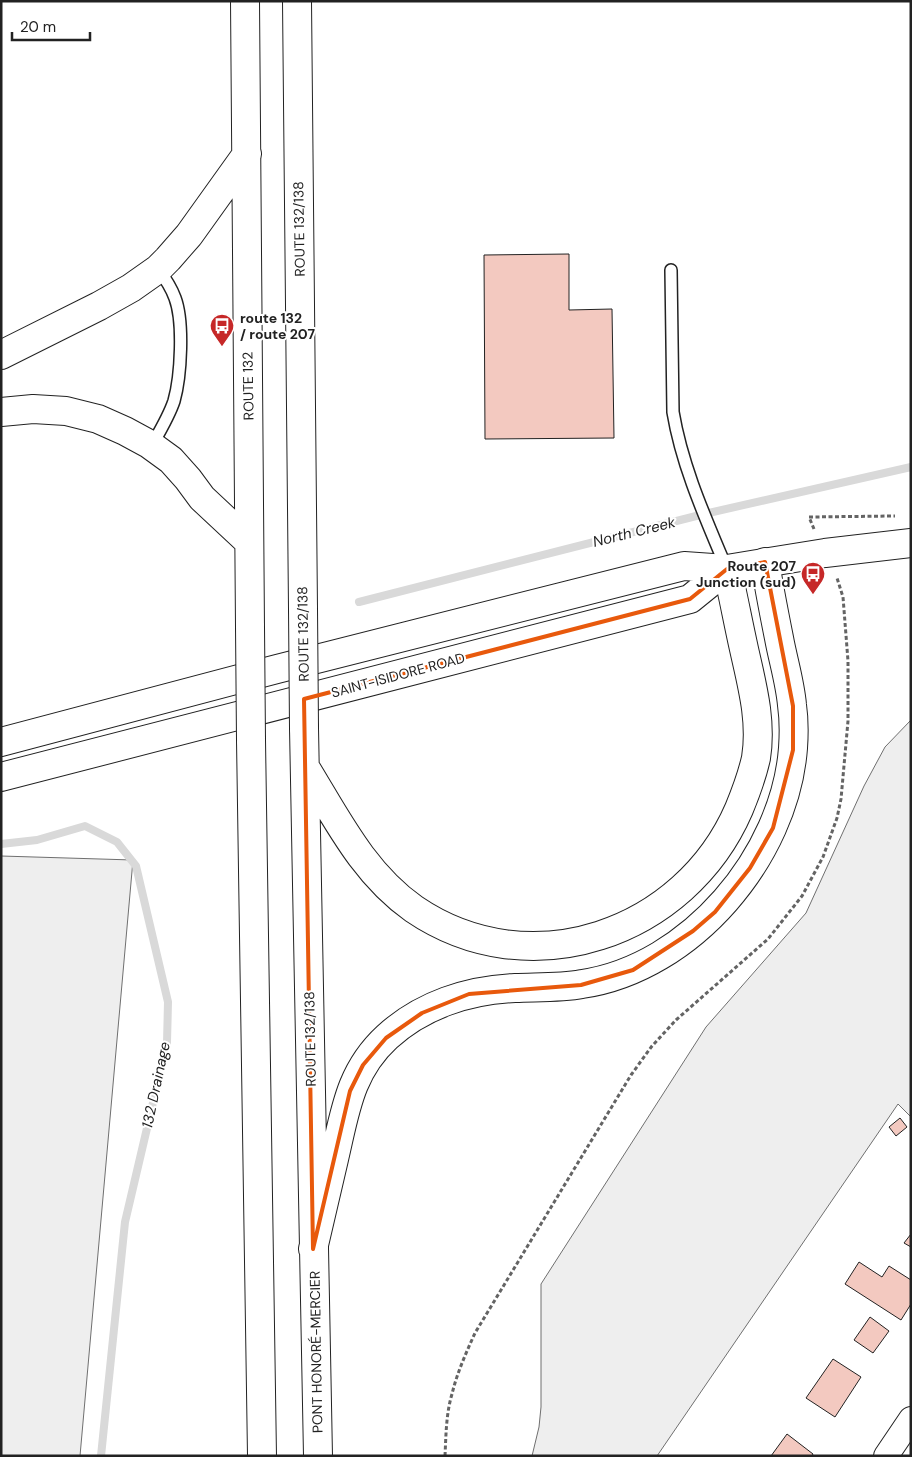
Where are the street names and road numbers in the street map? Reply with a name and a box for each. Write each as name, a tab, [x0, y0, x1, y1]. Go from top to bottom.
street label: ROUTE 132/138	[289, 181, 309, 277]
street label: ROUTE 132	[238, 352, 258, 420]
street label: ROUTE 132/138	[293, 586, 313, 682]
street label: SAINT-ISIDORE ROAD	[329, 649, 467, 701]
street label: ROUTE 132/138	[300, 991, 320, 1087]
street label: PONT HONORÉ-MERCIER	[306, 1271, 326, 1433]

